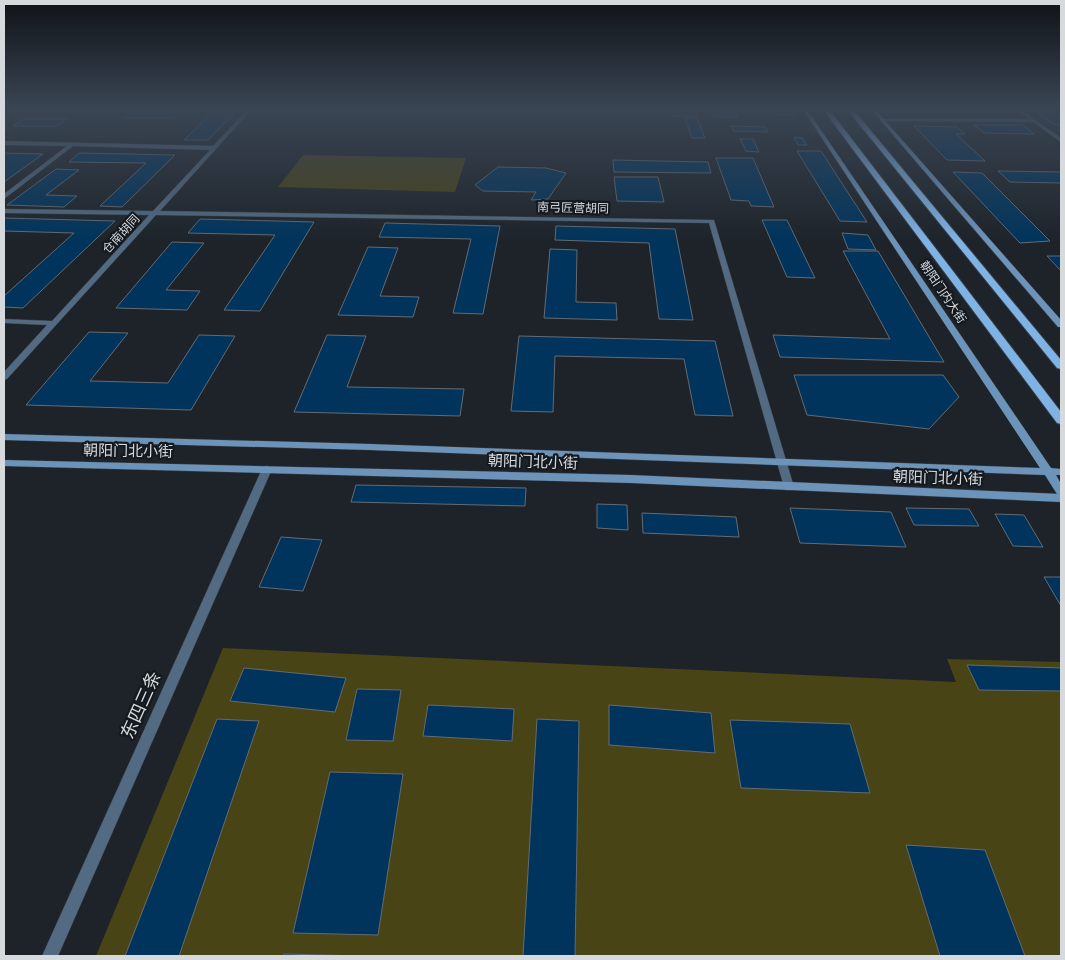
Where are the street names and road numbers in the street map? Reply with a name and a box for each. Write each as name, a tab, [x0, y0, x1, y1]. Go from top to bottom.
street label: 南弓匠营胡同	[537, 200, 609, 216]
street label: 仓南胡同	[100, 212, 142, 256]
street label: 朝阳门内大街	[917, 258, 969, 326]
street label: 朝阳门北小街	[83, 441, 173, 461]
street label: 朝阳门北小街	[488, 451, 578, 473]
street label: 朝阳门北小街	[893, 467, 983, 489]
street label: 东四三条	[116, 668, 166, 742]

